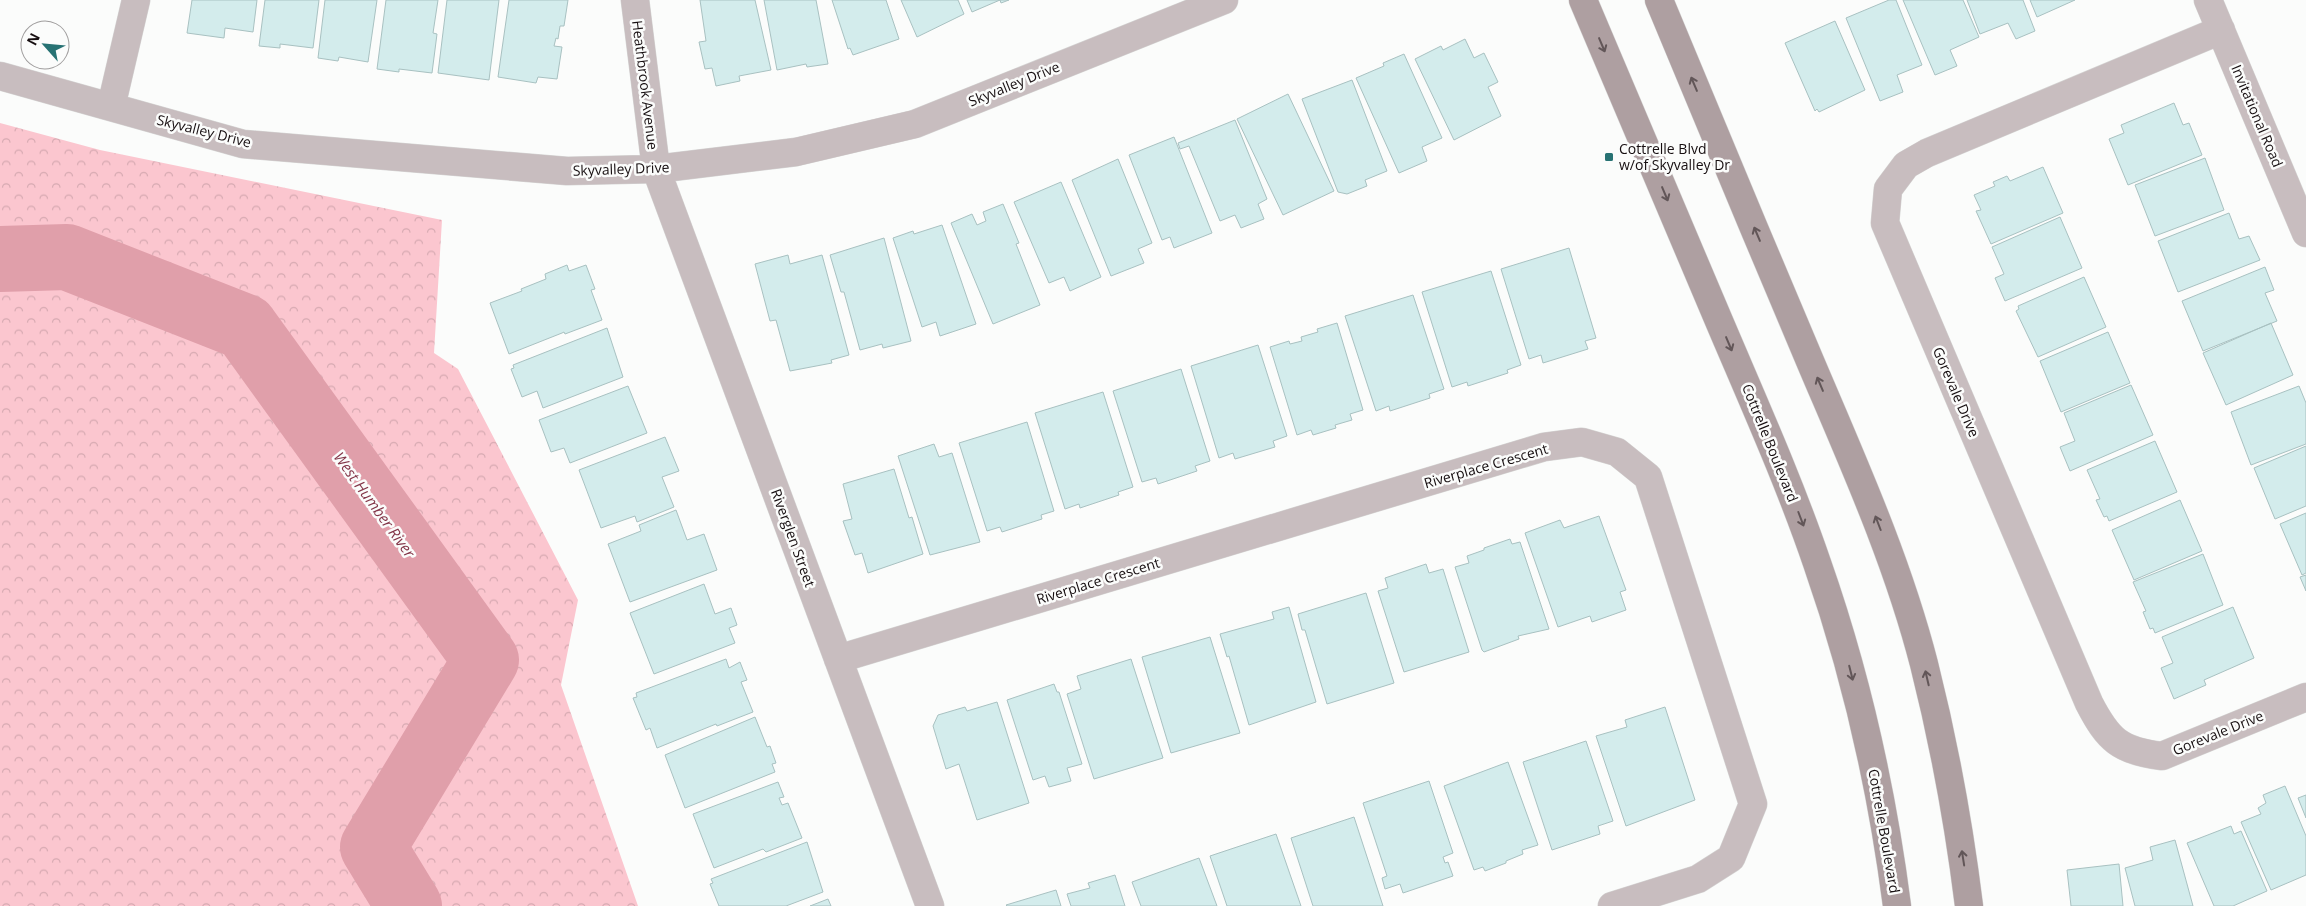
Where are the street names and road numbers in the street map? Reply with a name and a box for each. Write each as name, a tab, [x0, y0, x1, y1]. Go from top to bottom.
street label: Heathbrook Avenue	[628, 19, 663, 151]
street label: Skyvalley Drive	[965, 57, 1062, 110]
street label: Invitational Road	[2227, 62, 2288, 170]
street label: Skyvalley Drive	[155, 110, 253, 151]
street label: Skyvalley Drive	[572, 157, 670, 180]
street label: Gorevale Drive	[1929, 344, 1984, 440]
street label: Cottrelle Boulevard	[1738, 381, 1803, 505]
street label: Riverplace Crescent	[1422, 439, 1550, 492]
street label: Riverglen Street	[767, 486, 820, 590]
street label: Riverplace Crescent	[1034, 553, 1162, 608]
street label: Gorevale Drive	[2170, 706, 2266, 759]
street label: Cottrelle Boulevard	[1864, 767, 1905, 895]

